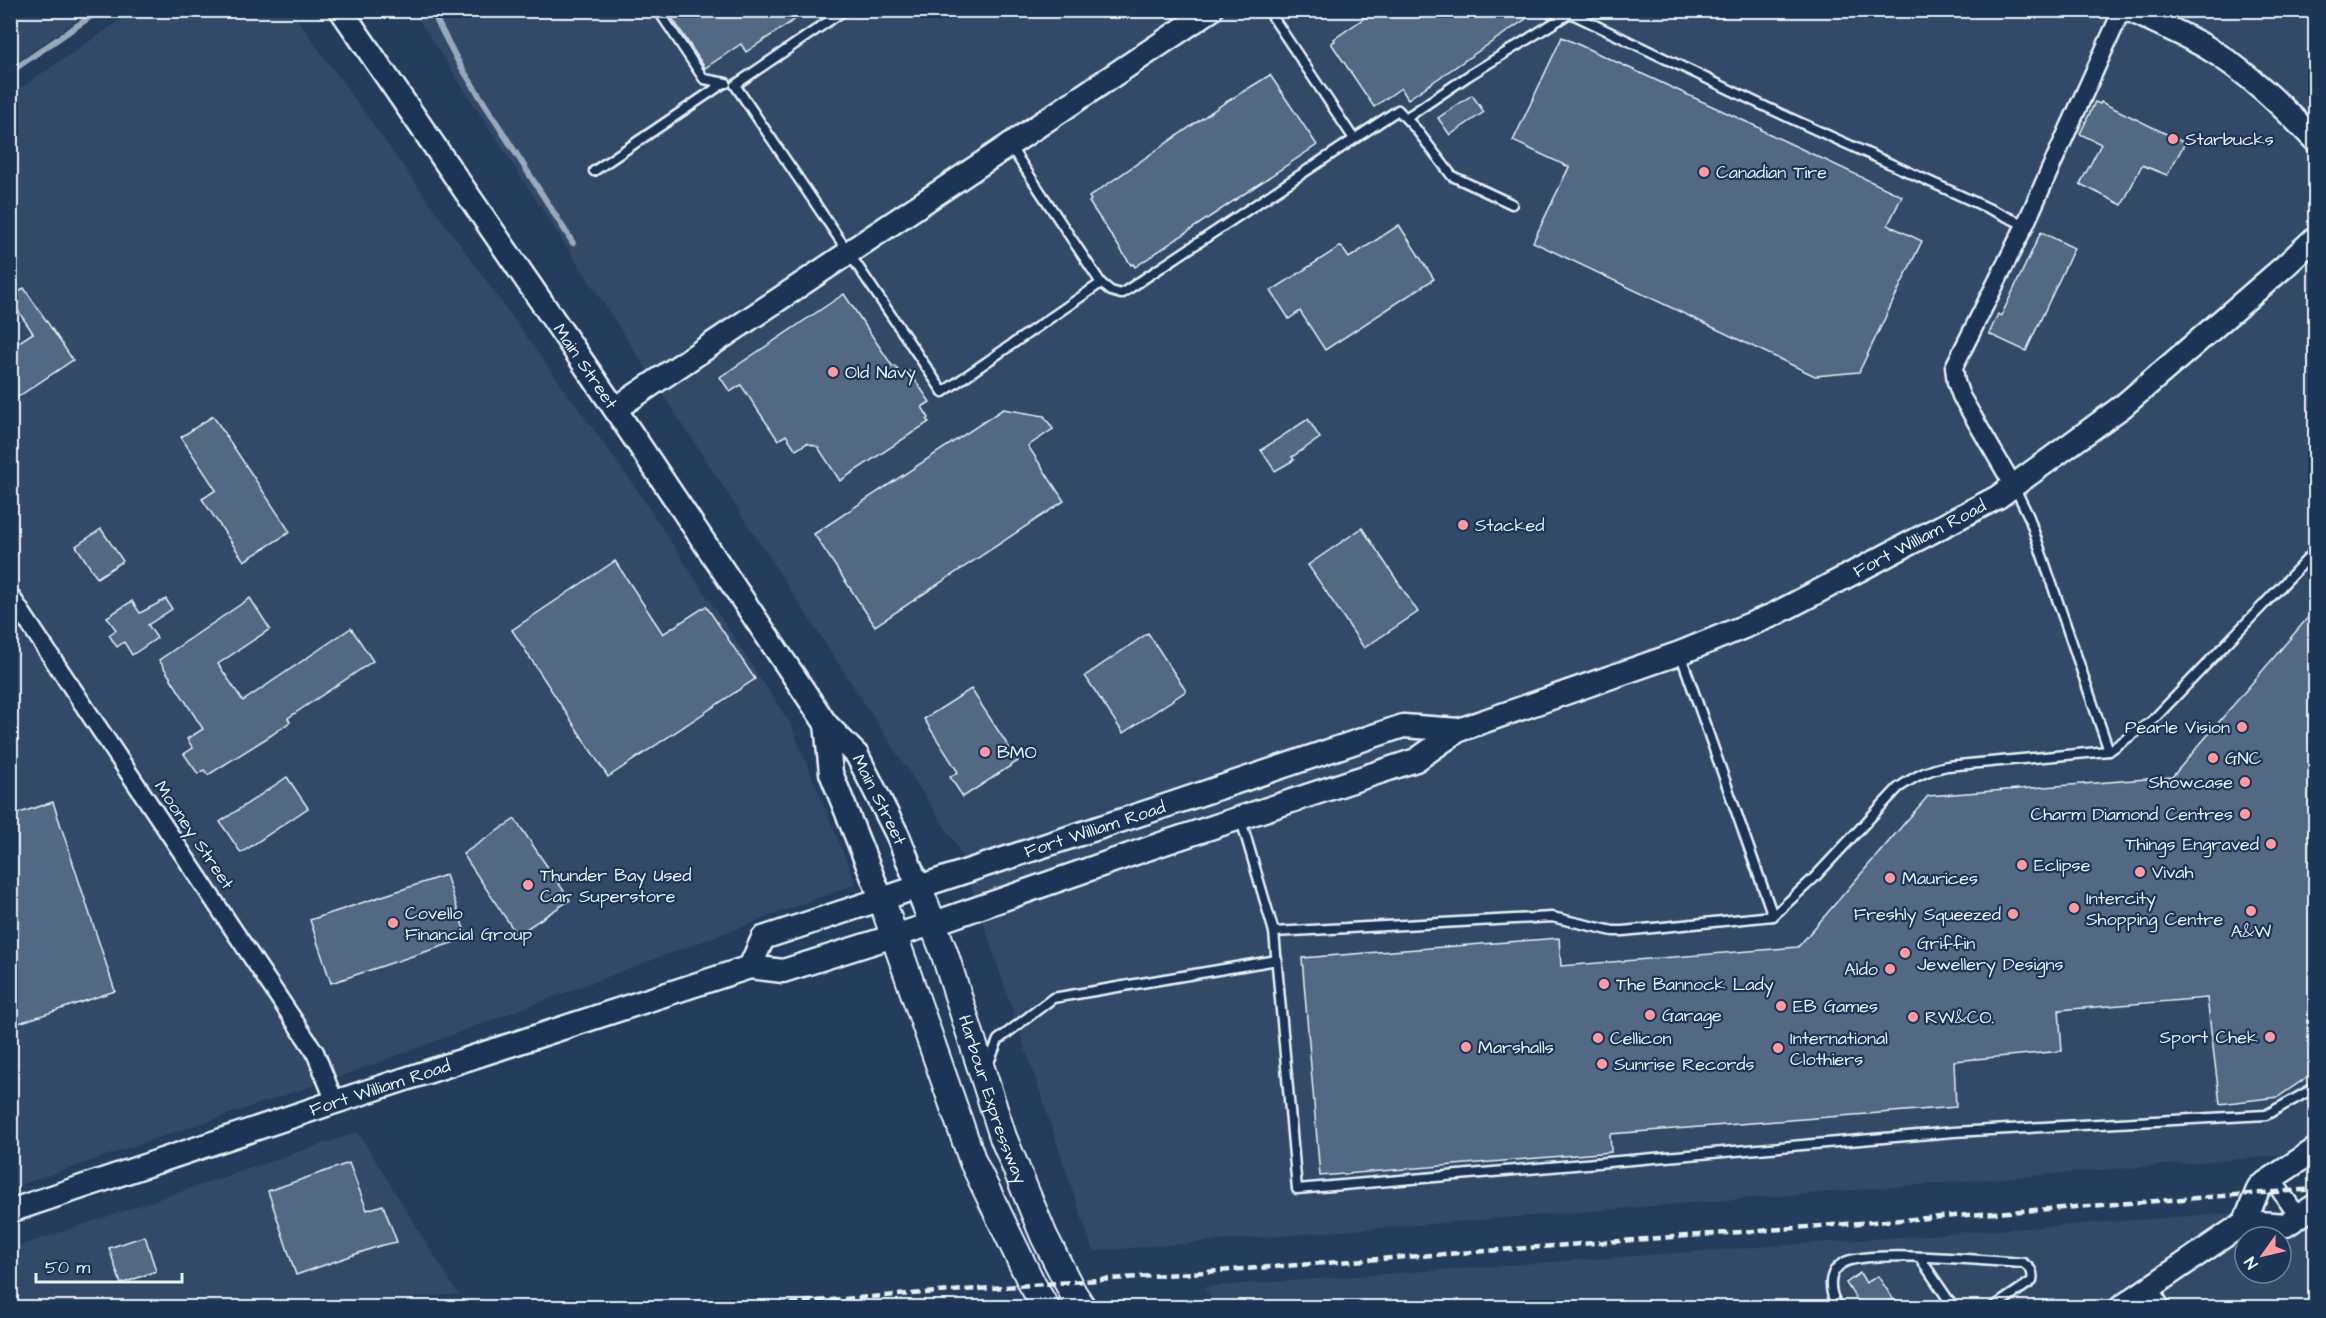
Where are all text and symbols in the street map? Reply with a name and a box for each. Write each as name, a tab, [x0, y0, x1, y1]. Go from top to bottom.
place label: Starbucks	[2185, 127, 2274, 152]
marker: Starbucks	[2166, 132, 2180, 146]
place label: Canadian Tire	[1716, 160, 1827, 185]
marker: Canadian Tire	[1697, 165, 1711, 179]
street label: Main Street	[547, 318, 624, 414]
place label: Old Navy	[845, 360, 916, 386]
marker: Old Navy	[826, 365, 840, 379]
street label: Fort William Road	[1849, 493, 1990, 583]
place label: Stacked	[1475, 513, 1544, 538]
marker: Stacked	[1456, 518, 1470, 532]
place label: Pearle Vision	[2125, 715, 2230, 740]
marker: Pearle Vision	[2235, 720, 2249, 734]
place label: BMO	[997, 740, 1037, 765]
marker: BMO	[978, 745, 992, 759]
place label: GNC	[2225, 746, 2262, 771]
street label: Main Street	[846, 750, 913, 849]
marker: GNC	[2206, 751, 2220, 765]
place label: Showcase	[2149, 770, 2233, 795]
marker: Showcase	[2238, 775, 2252, 789]
street label: Mooney Street	[147, 776, 240, 896]
street label: Fort William Road	[1021, 794, 1169, 864]
place label: Charm Diamond Centres	[2030, 802, 2233, 827]
marker: Charm Diamond Centres	[2238, 807, 2252, 821]
place label: Things Engraved	[2125, 832, 2259, 858]
marker: Things Engraved	[2264, 837, 2278, 851]
place label: Eclipse	[2034, 853, 2091, 878]
marker: Eclipse	[2015, 858, 2029, 872]
place label: Vivah	[2152, 860, 2194, 885]
place label: Thunder Bay Used Car Superstore	[540, 863, 692, 909]
marker: Vivah	[2133, 865, 2147, 879]
place label: Maurices	[1902, 866, 1978, 891]
marker: Maurices	[1883, 871, 1897, 885]
marker: Thunder Bay Used Car Superstore	[521, 878, 535, 892]
place label: Intercity Shopping Centre	[2086, 886, 2224, 933]
place label: Covello Financial Group	[405, 901, 532, 947]
marker: Intercity Shopping Centre	[2067, 901, 2081, 915]
place label: Freshly Squeezed	[1854, 902, 2001, 928]
marker: A&W	[2244, 904, 2258, 918]
marker: Freshly Squeezed	[2006, 907, 2020, 921]
marker: Covello Financial Group	[386, 916, 400, 930]
place label: A&W	[2231, 919, 2271, 944]
place label: Griffin Jewellery Designs	[1917, 931, 2063, 978]
marker: Griffin Jewellery Designs	[1898, 946, 1912, 960]
place label: Aldo	[1844, 957, 1878, 982]
marker: Aldo	[1883, 962, 1897, 976]
place label: The Bannock Lady	[1616, 972, 1774, 998]
marker: The Bannock Lady	[1597, 977, 1611, 991]
place label: EB Games	[1793, 994, 1878, 1019]
marker: EB Games	[1774, 999, 1788, 1013]
place label: Garage	[1662, 1003, 1722, 1029]
place label: RW&CO.	[1925, 1005, 1994, 1030]
marker: Garage	[1643, 1008, 1657, 1022]
marker: RW&CO.	[1906, 1010, 1920, 1024]
street label: Harbour Expressway	[952, 1012, 1034, 1188]
place label: Sport Chek	[2159, 1025, 2258, 1050]
place label: Cellicon	[1610, 1026, 1671, 1051]
place label: International Clothiers	[1790, 1026, 1888, 1072]
marker: Sport Chek	[2263, 1030, 2277, 1044]
marker: Cellicon	[1591, 1031, 1605, 1045]
place label: Marshalls	[1478, 1035, 1554, 1060]
marker: Marshalls	[1459, 1040, 1473, 1054]
marker: International Clothiers	[1771, 1041, 1785, 1055]
place label: Sunrise Records	[1614, 1052, 1755, 1077]
street label: Fort William Road	[306, 1053, 454, 1122]
marker: Sunrise Records	[1595, 1057, 1609, 1071]
north arrow	[2233, 1225, 2293, 1285]
scale bar	[36, 1246, 182, 1284]
text: N	[2239, 1253, 2263, 1273]
text: 50 m	[45, 1255, 90, 1280]

